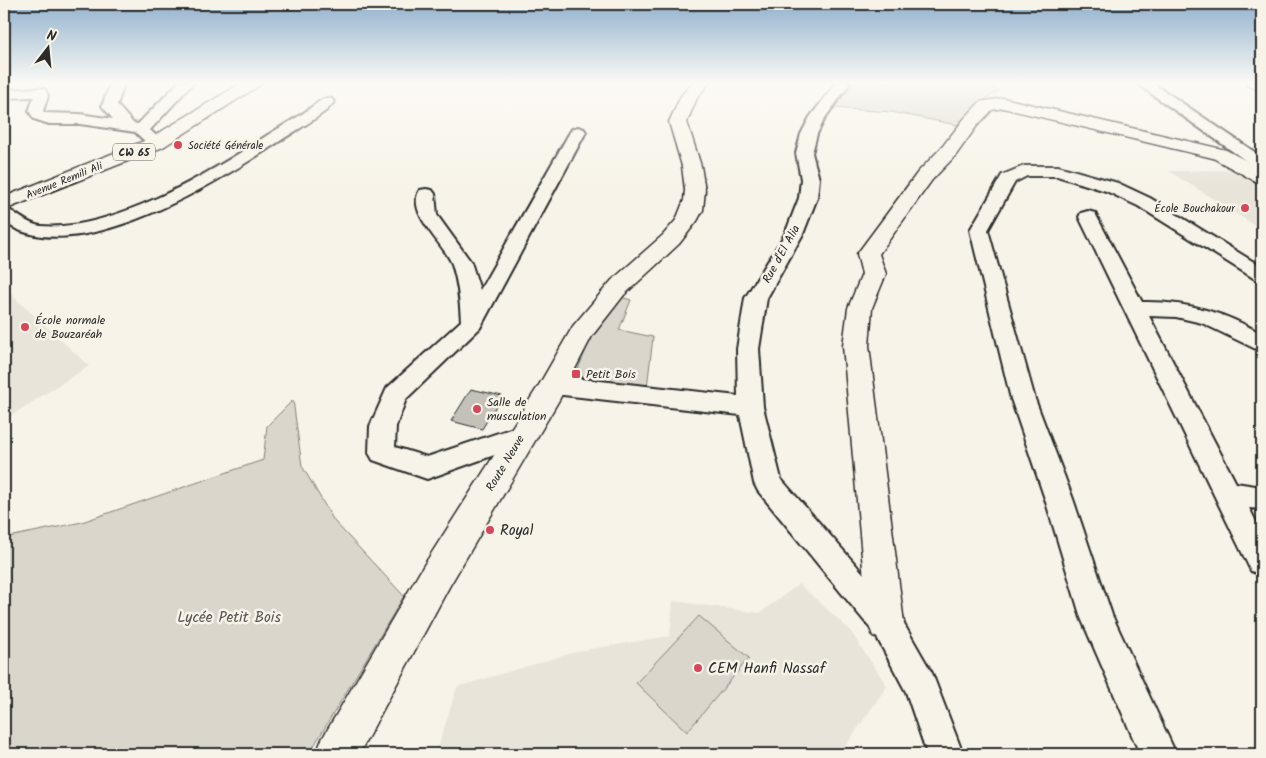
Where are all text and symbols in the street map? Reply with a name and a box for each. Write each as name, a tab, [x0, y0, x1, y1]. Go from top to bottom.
north arrow	[22, 22, 72, 72]
text: N	[44, 25, 59, 48]
place label: Société Générale	[188, 137, 263, 155]
marker: Société Générale	[172, 139, 184, 151]
road number: CW 65	[113, 144, 155, 160]
street label: Avenue Remili Ali	[23, 157, 106, 204]
place label: École Bouchakour	[1154, 200, 1236, 218]
marker: École Bouchakour	[1239, 202, 1251, 214]
street label: Rue d'El Alia	[758, 221, 805, 287]
place label: École normale de Bouzaréah	[35, 311, 106, 344]
marker: École normale de Bouzaréah	[19, 321, 31, 333]
place label: Petit Bois	[586, 365, 636, 384]
marker: Petit Bois	[570, 368, 582, 380]
place label: Salle de musculation	[487, 393, 546, 426]
marker: Salle de musculation	[471, 403, 483, 415]
street label: Route Neuve	[481, 431, 530, 495]
place label: Royal	[500, 519, 534, 543]
marker: Royal	[484, 524, 496, 536]
park label: Lycée Petit Bois	[177, 606, 281, 630]
place label: CEM Hanfi Nassaf	[708, 657, 827, 681]
marker: CEM Hanfi Nassaf	[692, 662, 704, 674]

